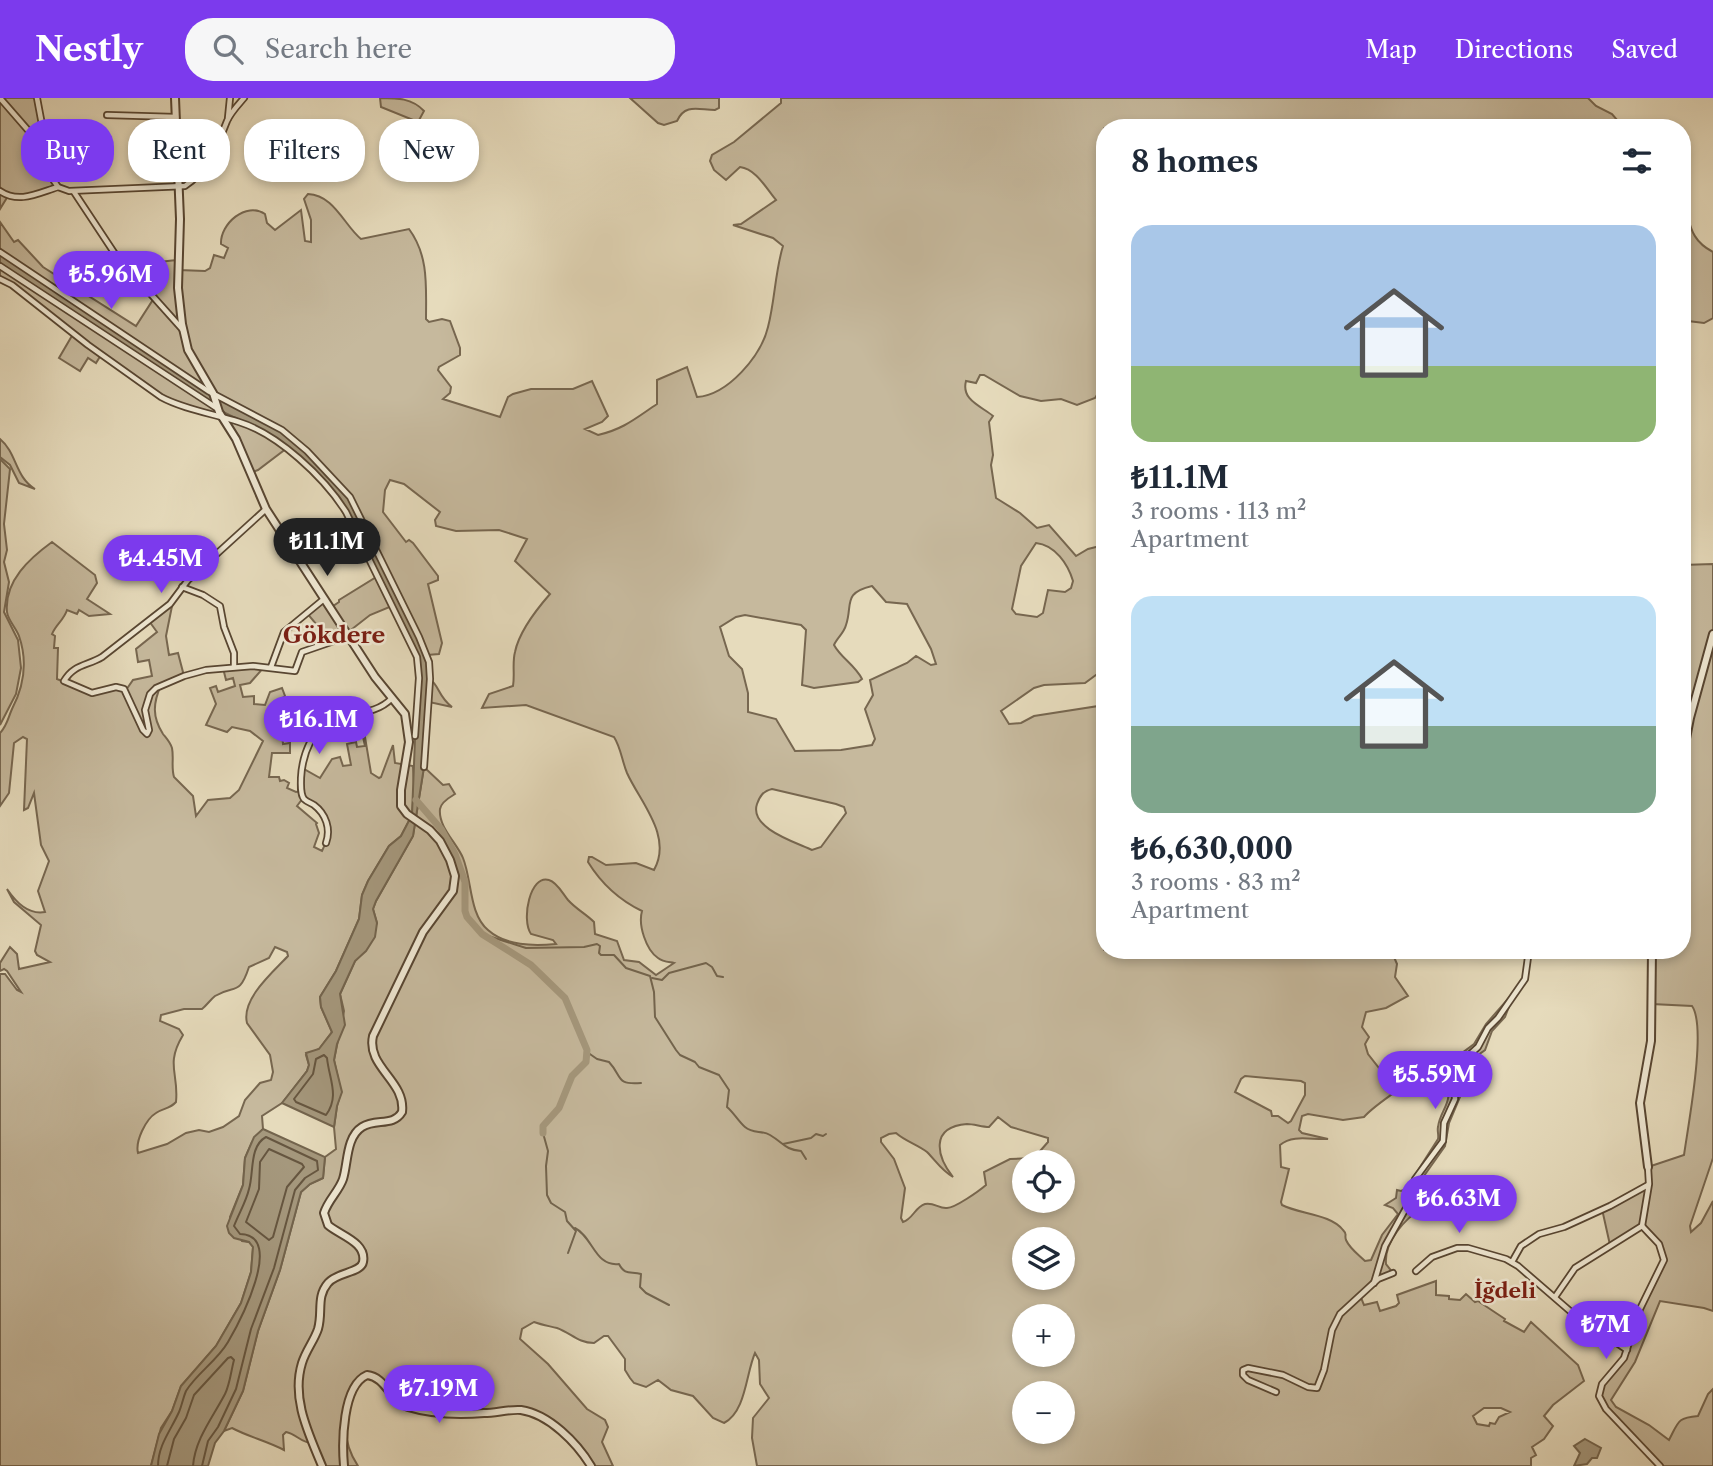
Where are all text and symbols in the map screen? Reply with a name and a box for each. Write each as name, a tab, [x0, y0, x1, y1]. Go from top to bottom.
search box	[185, 18, 675, 81]
text: Nestly	[35, 29, 143, 70]
icon: search	[209, 30, 247, 68]
text: Search here	[265, 33, 412, 65]
text: Map	[1365, 35, 1417, 64]
text: Directions	[1455, 35, 1573, 64]
text: Saved	[1611, 35, 1678, 64]
chip: Buy	[21, 119, 114, 182]
chip: Rent	[128, 119, 230, 182]
chip: Filters	[244, 119, 365, 182]
chip: New	[379, 119, 479, 182]
icon: filters	[1618, 142, 1656, 180]
text: 8 homes	[1131, 143, 1258, 180]
pin: ₺5.96M	[54, 252, 168, 311]
text: ₺5.96M	[69, 260, 153, 288]
icon: home	[1331, 270, 1457, 396]
text: ₺11.1M	[1131, 459, 1229, 496]
text: 3 rooms · 113 m²	[1131, 497, 1307, 525]
pin: ₺11.1M	[270, 518, 384, 578]
text: Apartment	[1131, 525, 1249, 553]
text: ₺11.1M	[290, 527, 365, 555]
pin: ₺4.45M	[104, 536, 218, 595]
text: ₺4.45M	[119, 544, 203, 572]
district label: Gökdere	[283, 621, 385, 649]
icon: home	[1331, 641, 1457, 767]
pin: ₺16.1M	[262, 696, 376, 756]
text: ₺16.1M	[280, 705, 358, 733]
text: ₺6,630,000	[1131, 830, 1293, 867]
text: 3 rooms · 83 m²	[1131, 868, 1301, 896]
text: Apartment	[1131, 896, 1249, 924]
pin: ₺5.59M	[1378, 1052, 1492, 1111]
text: ₺5.59M	[1393, 1060, 1477, 1088]
map controls	[1012, 1150, 1075, 1444]
button: locate	[1012, 1150, 1075, 1213]
pin: ₺6.63M	[1402, 1176, 1516, 1235]
text: ₺6.63M	[1417, 1184, 1501, 1212]
button: layers	[1012, 1227, 1075, 1290]
district label: İğdeli	[1474, 1278, 1536, 1303]
pin: ₺7M	[1572, 1302, 1640, 1361]
button: +	[1012, 1304, 1075, 1367]
text: ₺7M	[1581, 1310, 1631, 1338]
pin: ₺7.19M	[382, 1366, 496, 1425]
text: ₺7.19M	[400, 1374, 478, 1402]
button: −	[1012, 1381, 1075, 1444]

